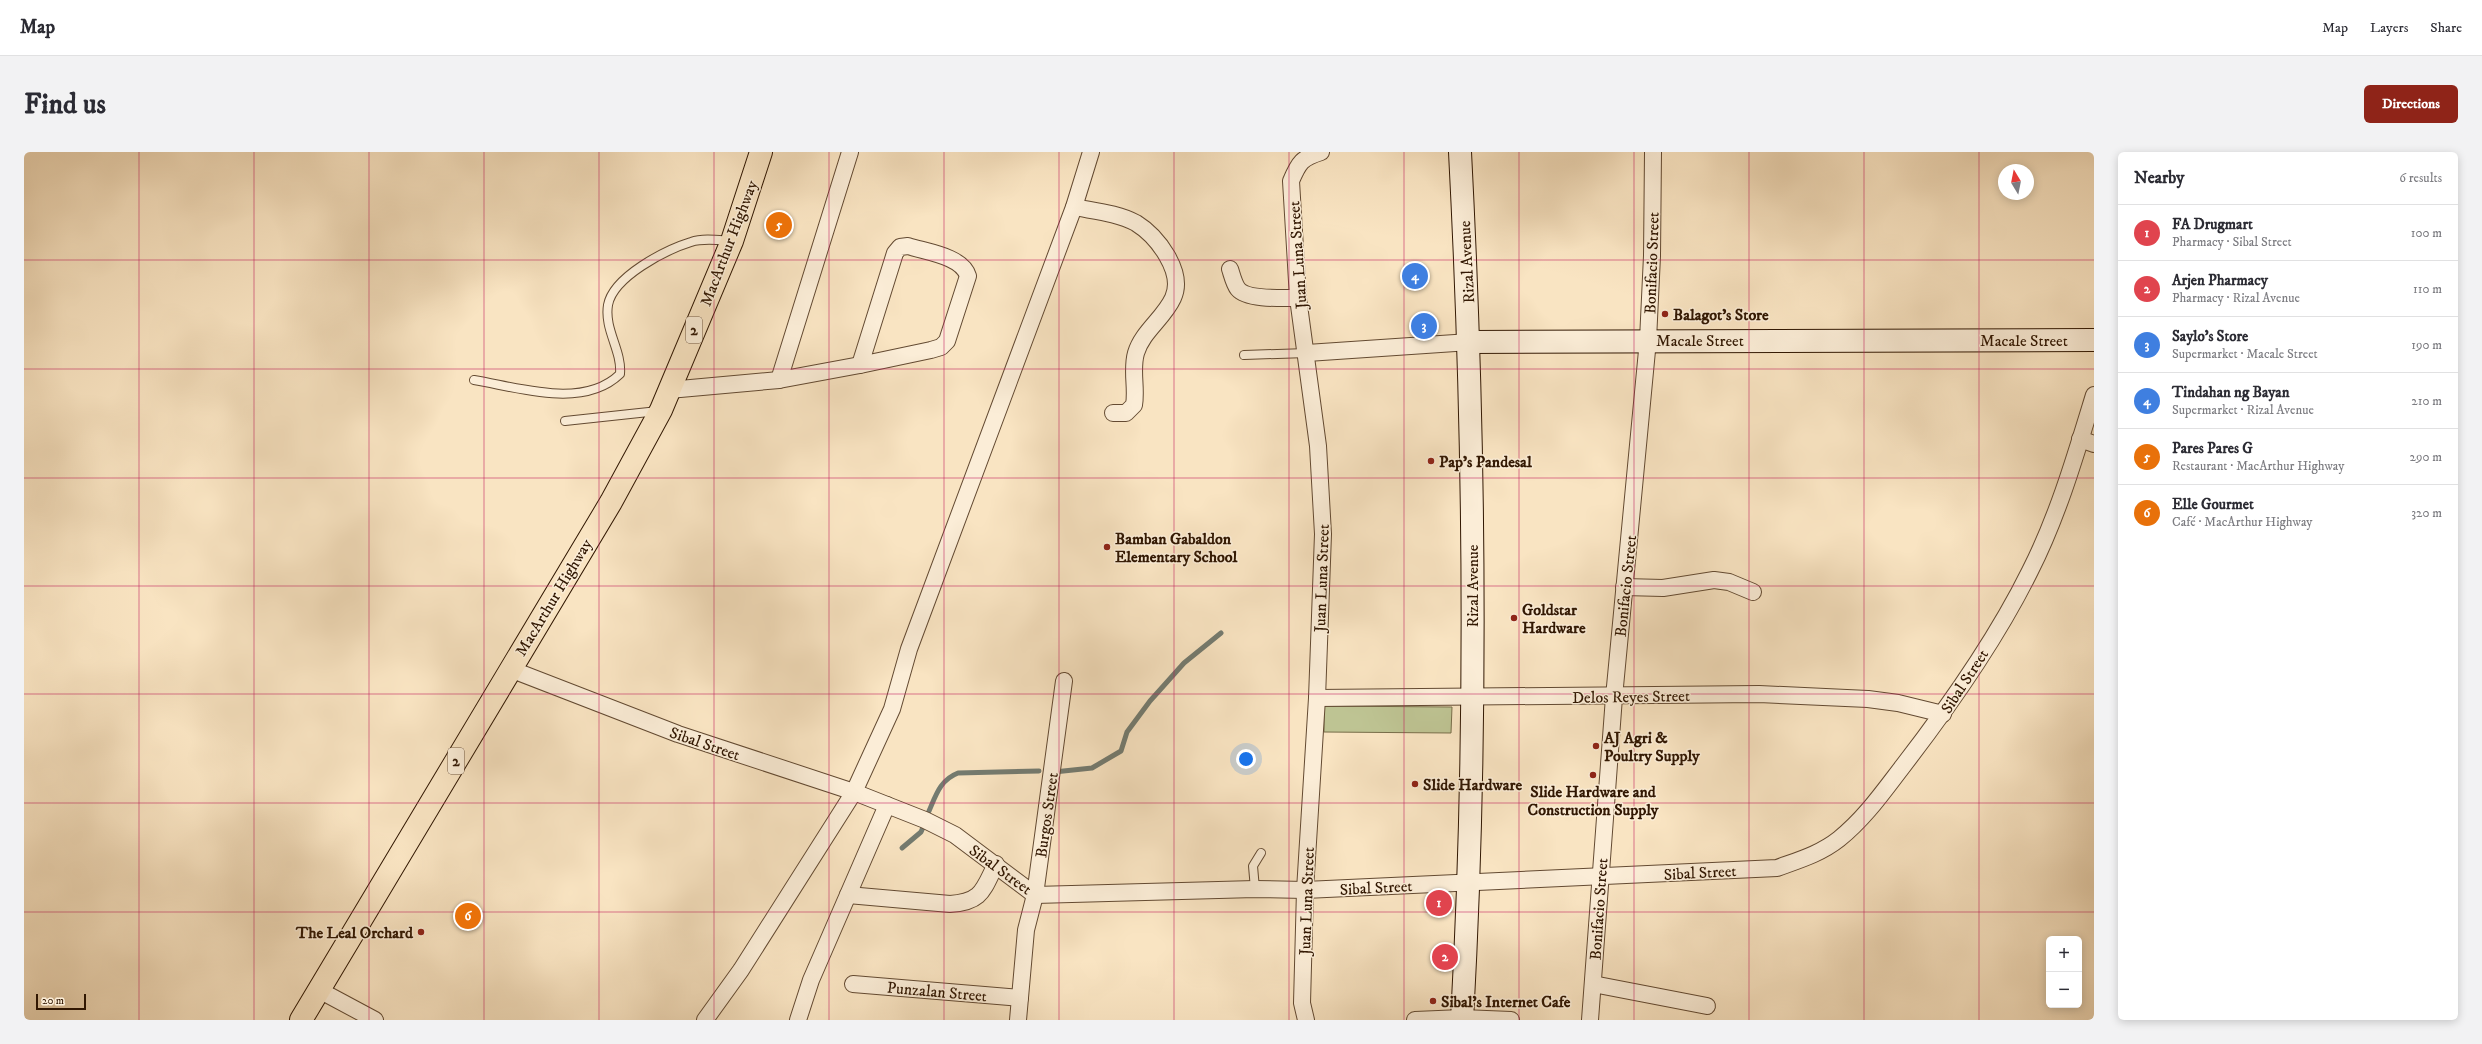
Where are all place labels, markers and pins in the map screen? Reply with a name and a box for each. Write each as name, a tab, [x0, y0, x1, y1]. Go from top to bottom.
pin: 5	[766, 210, 792, 240]
pin: 4	[1402, 261, 1428, 291]
place label: Balagot's Store	[1673, 305, 1769, 325]
marker: Balagot's Store	[1660, 309, 1670, 319]
pin: 3	[1411, 311, 1437, 341]
place label: Pap's Pandesal	[1439, 452, 1533, 472]
marker: Pap's Pandesal	[1426, 456, 1436, 466]
place label: Bamban Gabaldon Elementary School	[1115, 529, 1239, 567]
marker: Bamban Gabaldon Elementary School	[1102, 542, 1112, 552]
place label: Goldstar Hardware	[1522, 600, 1586, 638]
marker: Goldstar Hardware	[1509, 613, 1519, 623]
place label: AJ Agri & Poultry Supply	[1603, 728, 1700, 766]
marker: AJ Agri & Poultry Supply	[1591, 741, 1601, 751]
marker: Slide Hardware and Construction Supply	[1588, 770, 1598, 780]
place label: Slide Hardware	[1423, 775, 1522, 795]
marker: Slide Hardware	[1410, 779, 1420, 789]
place label: Slide Hardware and Construction Supply	[1528, 782, 1659, 820]
pin: 1	[1426, 888, 1452, 918]
pin: 6	[455, 901, 481, 931]
place label: The Leal Orchard	[295, 923, 414, 943]
marker: The Leal Orchard	[416, 927, 426, 937]
pin: 2	[1432, 942, 1458, 972]
place label: Sibal's Internet Cafe	[1441, 992, 1571, 1012]
marker: Sibal's Internet Cafe	[1428, 996, 1438, 1006]

